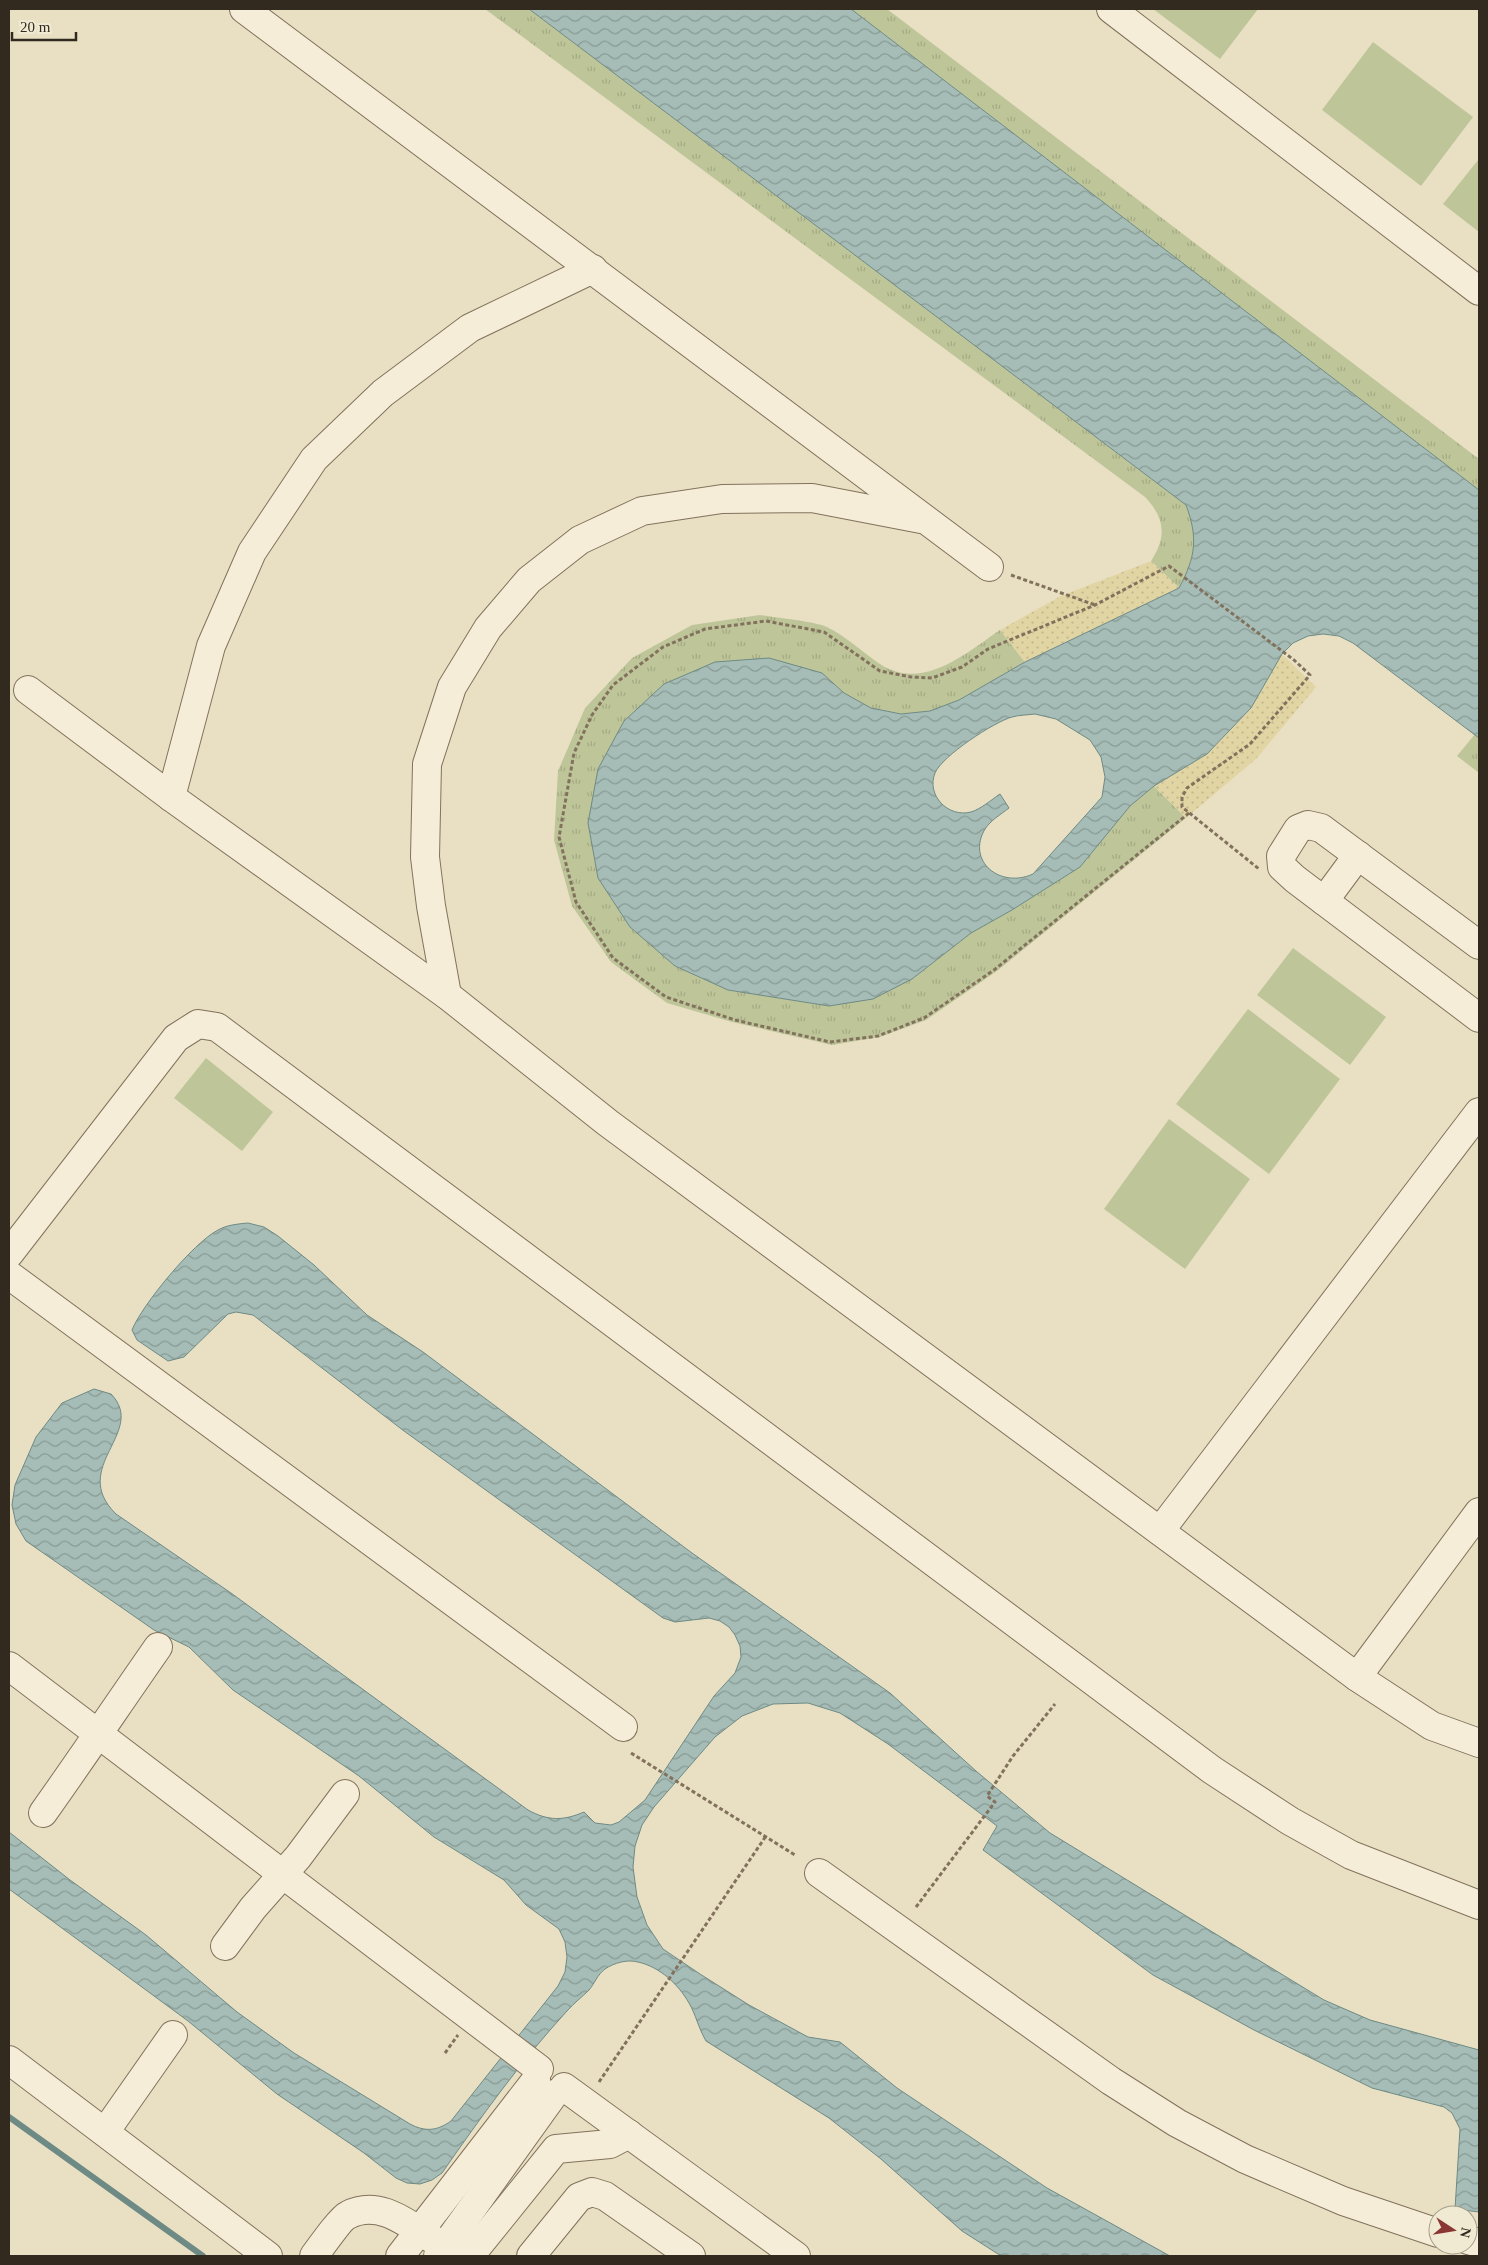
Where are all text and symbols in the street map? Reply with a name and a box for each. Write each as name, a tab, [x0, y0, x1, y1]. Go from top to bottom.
scale bar	[12, 10, 76, 42]
text: 20 m	[20, 19, 51, 35]
north arrow	[1428, 2205, 1478, 2255]
text: N	[1457, 2226, 1474, 2239]

